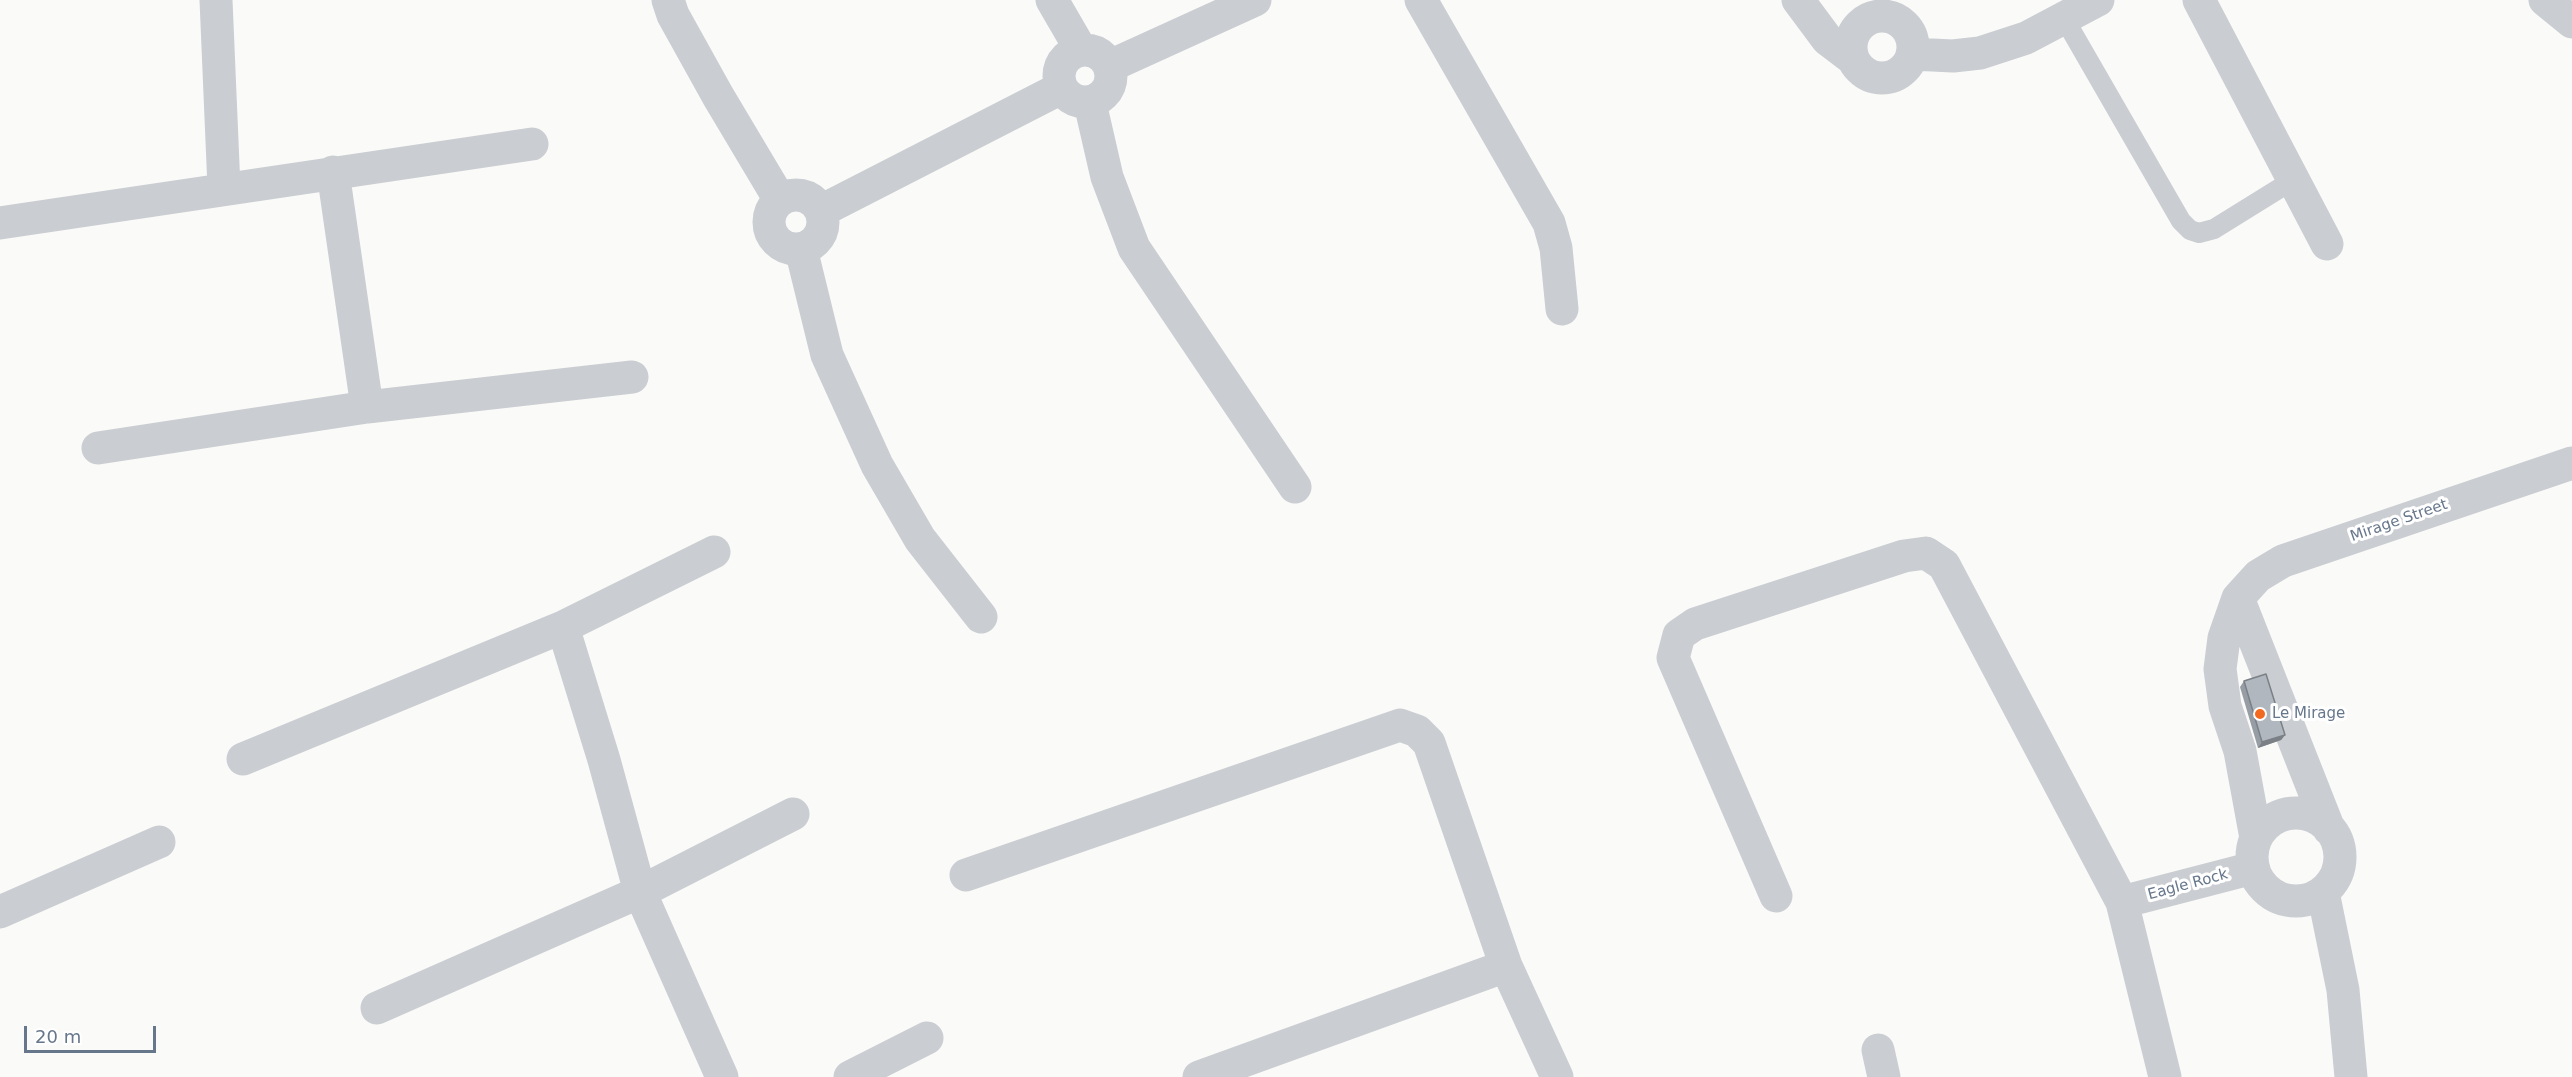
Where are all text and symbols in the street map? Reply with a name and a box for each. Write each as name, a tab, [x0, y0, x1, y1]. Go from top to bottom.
street label: Mirage Street	[2348, 496, 2450, 546]
place label: Le Mirage	[2272, 705, 2345, 723]
marker: Le Mirage	[2253, 707, 2267, 721]
street label: Eagle Rock	[2146, 866, 2230, 904]
scale bar	[27, 1014, 159, 1052]
text: 20 m	[35, 1026, 81, 1047]

